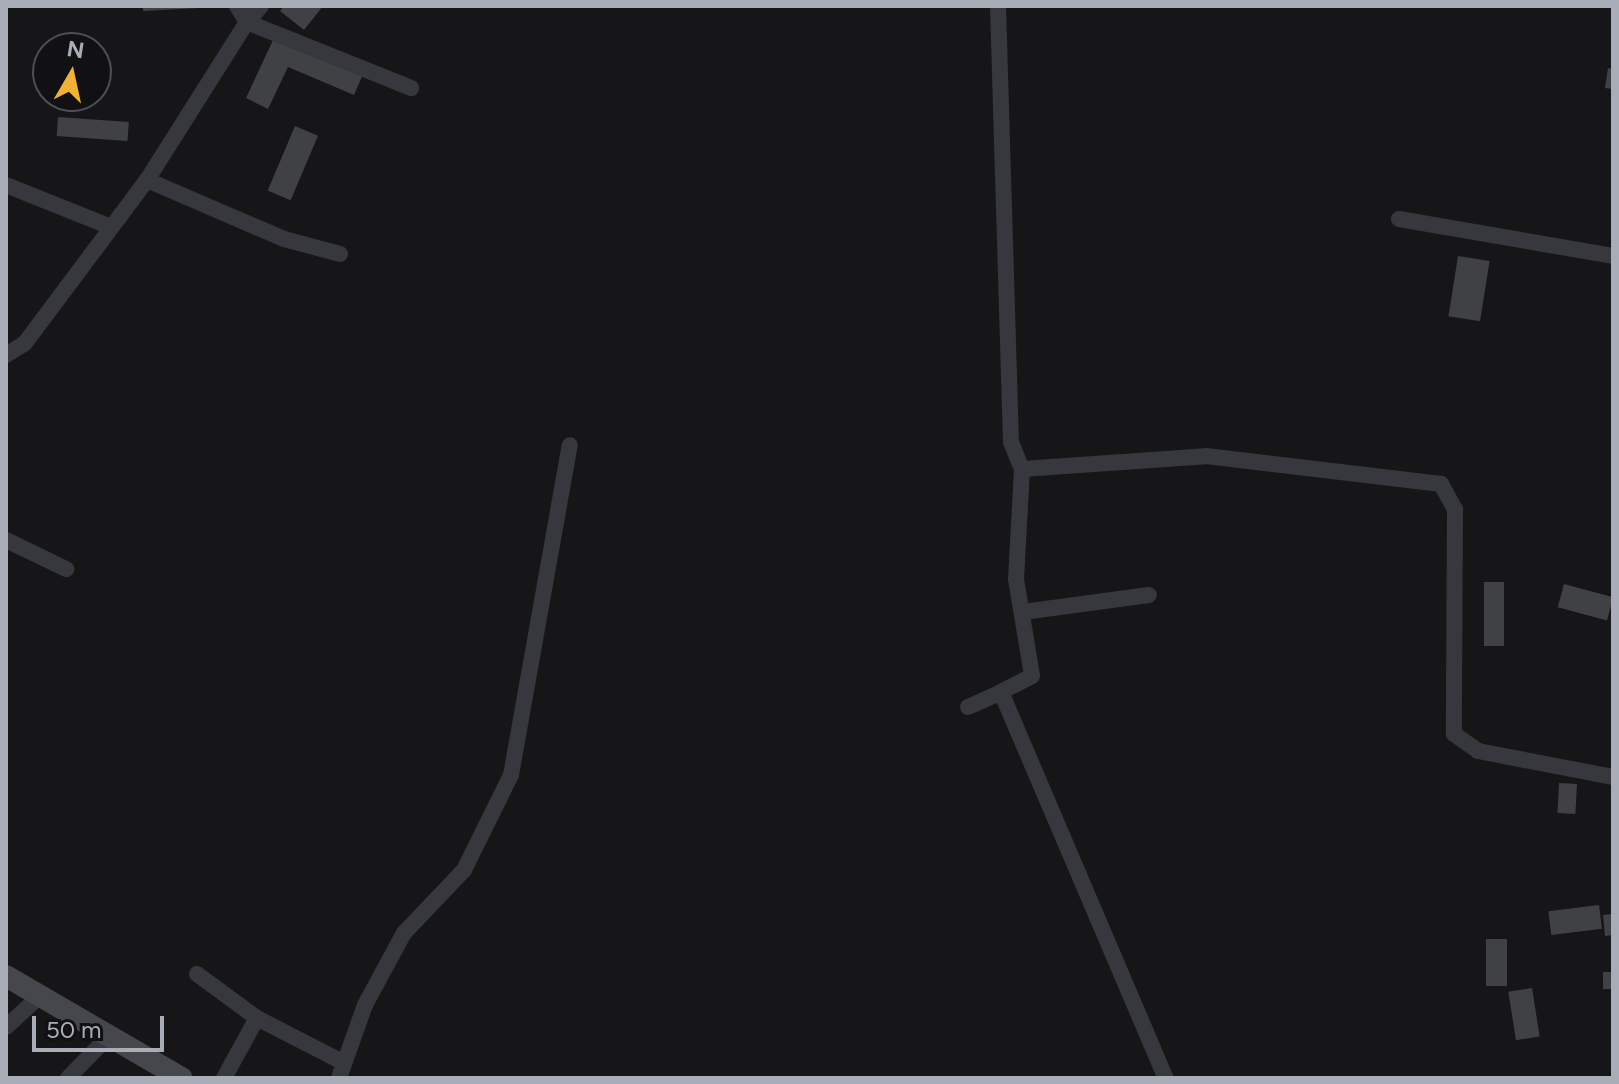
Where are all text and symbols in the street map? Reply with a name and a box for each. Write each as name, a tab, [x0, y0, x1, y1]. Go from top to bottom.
north arrow	[32, 32, 112, 112]
text: N	[65, 35, 86, 64]
scale bar	[36, 1000, 168, 1050]
text: 50 m	[46, 1015, 102, 1044]

